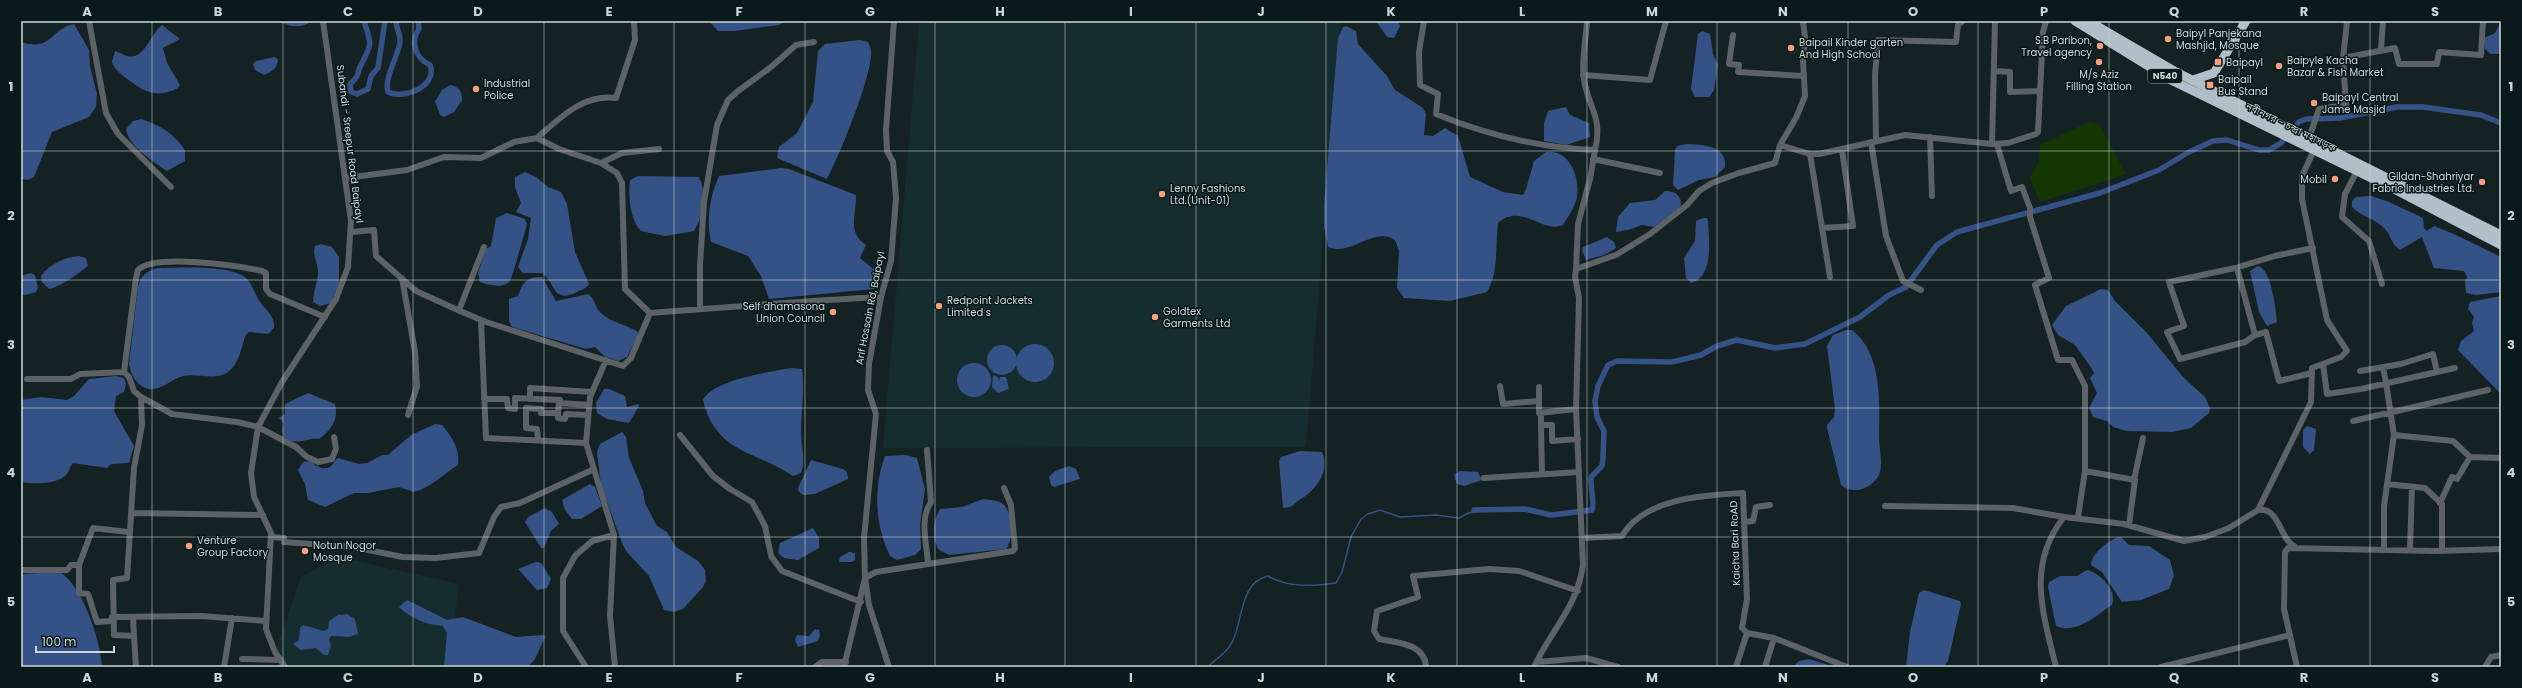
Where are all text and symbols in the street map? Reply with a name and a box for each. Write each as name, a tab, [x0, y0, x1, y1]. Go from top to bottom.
text: A	[82, 2, 92, 21]
text: B	[214, 2, 223, 21]
text: C	[343, 2, 353, 21]
text: D	[473, 2, 483, 21]
text: E	[605, 2, 613, 21]
text: F	[735, 2, 743, 21]
text: G	[865, 2, 875, 21]
text: H	[995, 2, 1005, 21]
text: I	[1129, 2, 1133, 21]
text: J	[1257, 2, 1265, 21]
text: K	[1386, 2, 1396, 21]
text: L	[1519, 2, 1525, 21]
text: M	[1646, 2, 1658, 21]
text: N	[1778, 2, 1788, 21]
text: O	[1908, 2, 1918, 21]
text: P	[2040, 2, 2048, 21]
text: Q	[2169, 2, 2179, 21]
text: R	[2300, 2, 2308, 21]
text: S	[2431, 2, 2439, 21]
place label: Baipyl Panjekana Mashjid, Mosque	[2176, 26, 2262, 53]
place label: S.B Paribon, Travel agency	[2021, 33, 2092, 60]
marker: Baipyl Panjekana Mashjid, Mosque	[2163, 34, 2173, 44]
place label: Baipail Kinder garten And High School	[1799, 35, 1903, 62]
marker: S.B Paribon, Travel agency	[2095, 41, 2105, 51]
marker: Baipail Kinder garten And High School	[1786, 43, 1796, 53]
place label: Baipyle Kacha Bazar & Fish Market	[2287, 53, 2384, 80]
place label: Baipayl	[2226, 55, 2263, 70]
marker: M/s Aziz Filling Station	[2094, 57, 2104, 67]
marker: Baipayl	[2213, 57, 2223, 67]
marker: Baipyle Kacha Bazar & Fish Market	[2274, 61, 2284, 71]
street label: Subandi - Sreepur Road Baipayl	[333, 64, 367, 224]
place label: M/s Aziz Filling Station	[2066, 67, 2132, 94]
road number: N540	[2148, 69, 2182, 83]
place label: Baipail Bus Stand	[2218, 72, 2268, 99]
place label: Industrial Police	[484, 76, 530, 103]
text: 1	[9, 77, 13, 96]
text: 1	[2509, 77, 2513, 96]
marker: Baipail Bus Stand	[2205, 80, 2215, 90]
marker: Industrial Police	[471, 84, 481, 94]
place label: Baipayl Central Jame Masjid	[2322, 90, 2399, 117]
street label: নবীনগর - চন্দ্রা মহাসড়ক	[2242, 98, 2340, 156]
marker: Baipayl Central Jame Masjid	[2309, 98, 2319, 108]
place label: Gildan-Shahriyar Fabric Industries Ltd.	[2373, 169, 2474, 196]
place label: Mobil	[2300, 172, 2327, 187]
marker: Mobil	[2330, 174, 2340, 184]
marker: Gildan-Shahriyar Fabric Industries Ltd.	[2477, 177, 2487, 187]
place label: Lenny Fashions Ltd.(Unit-01)	[1170, 181, 1246, 208]
marker: Lenny Fashions Ltd.(Unit-01)	[1157, 189, 1167, 199]
text: 2	[7, 206, 15, 225]
text: 2	[2507, 206, 2515, 225]
street label: Arif Hossain Rd, Baipayl	[852, 250, 888, 366]
place label: Redpoint Jackets Limited s	[947, 293, 1033, 320]
place label: Self dhamasona Union Council	[743, 299, 825, 326]
marker: Redpoint Jackets Limited s	[934, 301, 944, 311]
place label: Goldtex Garments Ltd	[1163, 304, 1230, 331]
marker: Self dhamasona Union Council	[828, 307, 838, 317]
marker: Goldtex Garments Ltd	[1150, 312, 1160, 322]
text: 3	[7, 335, 15, 354]
text: 3	[2507, 335, 2515, 354]
text: 4	[7, 463, 16, 482]
text: 4	[2507, 463, 2516, 482]
street label: Kaicha Bari RoAD	[1726, 500, 1744, 586]
place label: Venture Group Factory	[197, 533, 268, 560]
place label: Notun Nogor Mosque	[313, 538, 376, 565]
marker: Venture Group Factory	[184, 541, 194, 551]
marker: Notun Nogor Mosque	[300, 546, 310, 556]
text: 5	[7, 592, 15, 611]
text: 5	[2507, 592, 2515, 611]
scale bar	[36, 628, 114, 654]
text: 100 m	[42, 633, 76, 650]
text: A	[82, 668, 92, 687]
text: B	[214, 668, 223, 687]
text: C	[343, 668, 353, 687]
text: D	[473, 668, 483, 687]
text: E	[605, 668, 613, 687]
text: F	[735, 668, 743, 687]
text: G	[865, 668, 875, 687]
text: H	[995, 668, 1005, 687]
text: I	[1129, 668, 1133, 687]
text: J	[1257, 668, 1265, 687]
text: K	[1386, 668, 1396, 687]
text: L	[1519, 668, 1525, 687]
text: M	[1646, 668, 1658, 687]
text: N	[1778, 668, 1788, 687]
text: O	[1908, 668, 1918, 687]
text: P	[2040, 668, 2048, 687]
text: Q	[2169, 668, 2179, 687]
text: R	[2300, 668, 2308, 687]
text: S	[2431, 668, 2439, 687]

